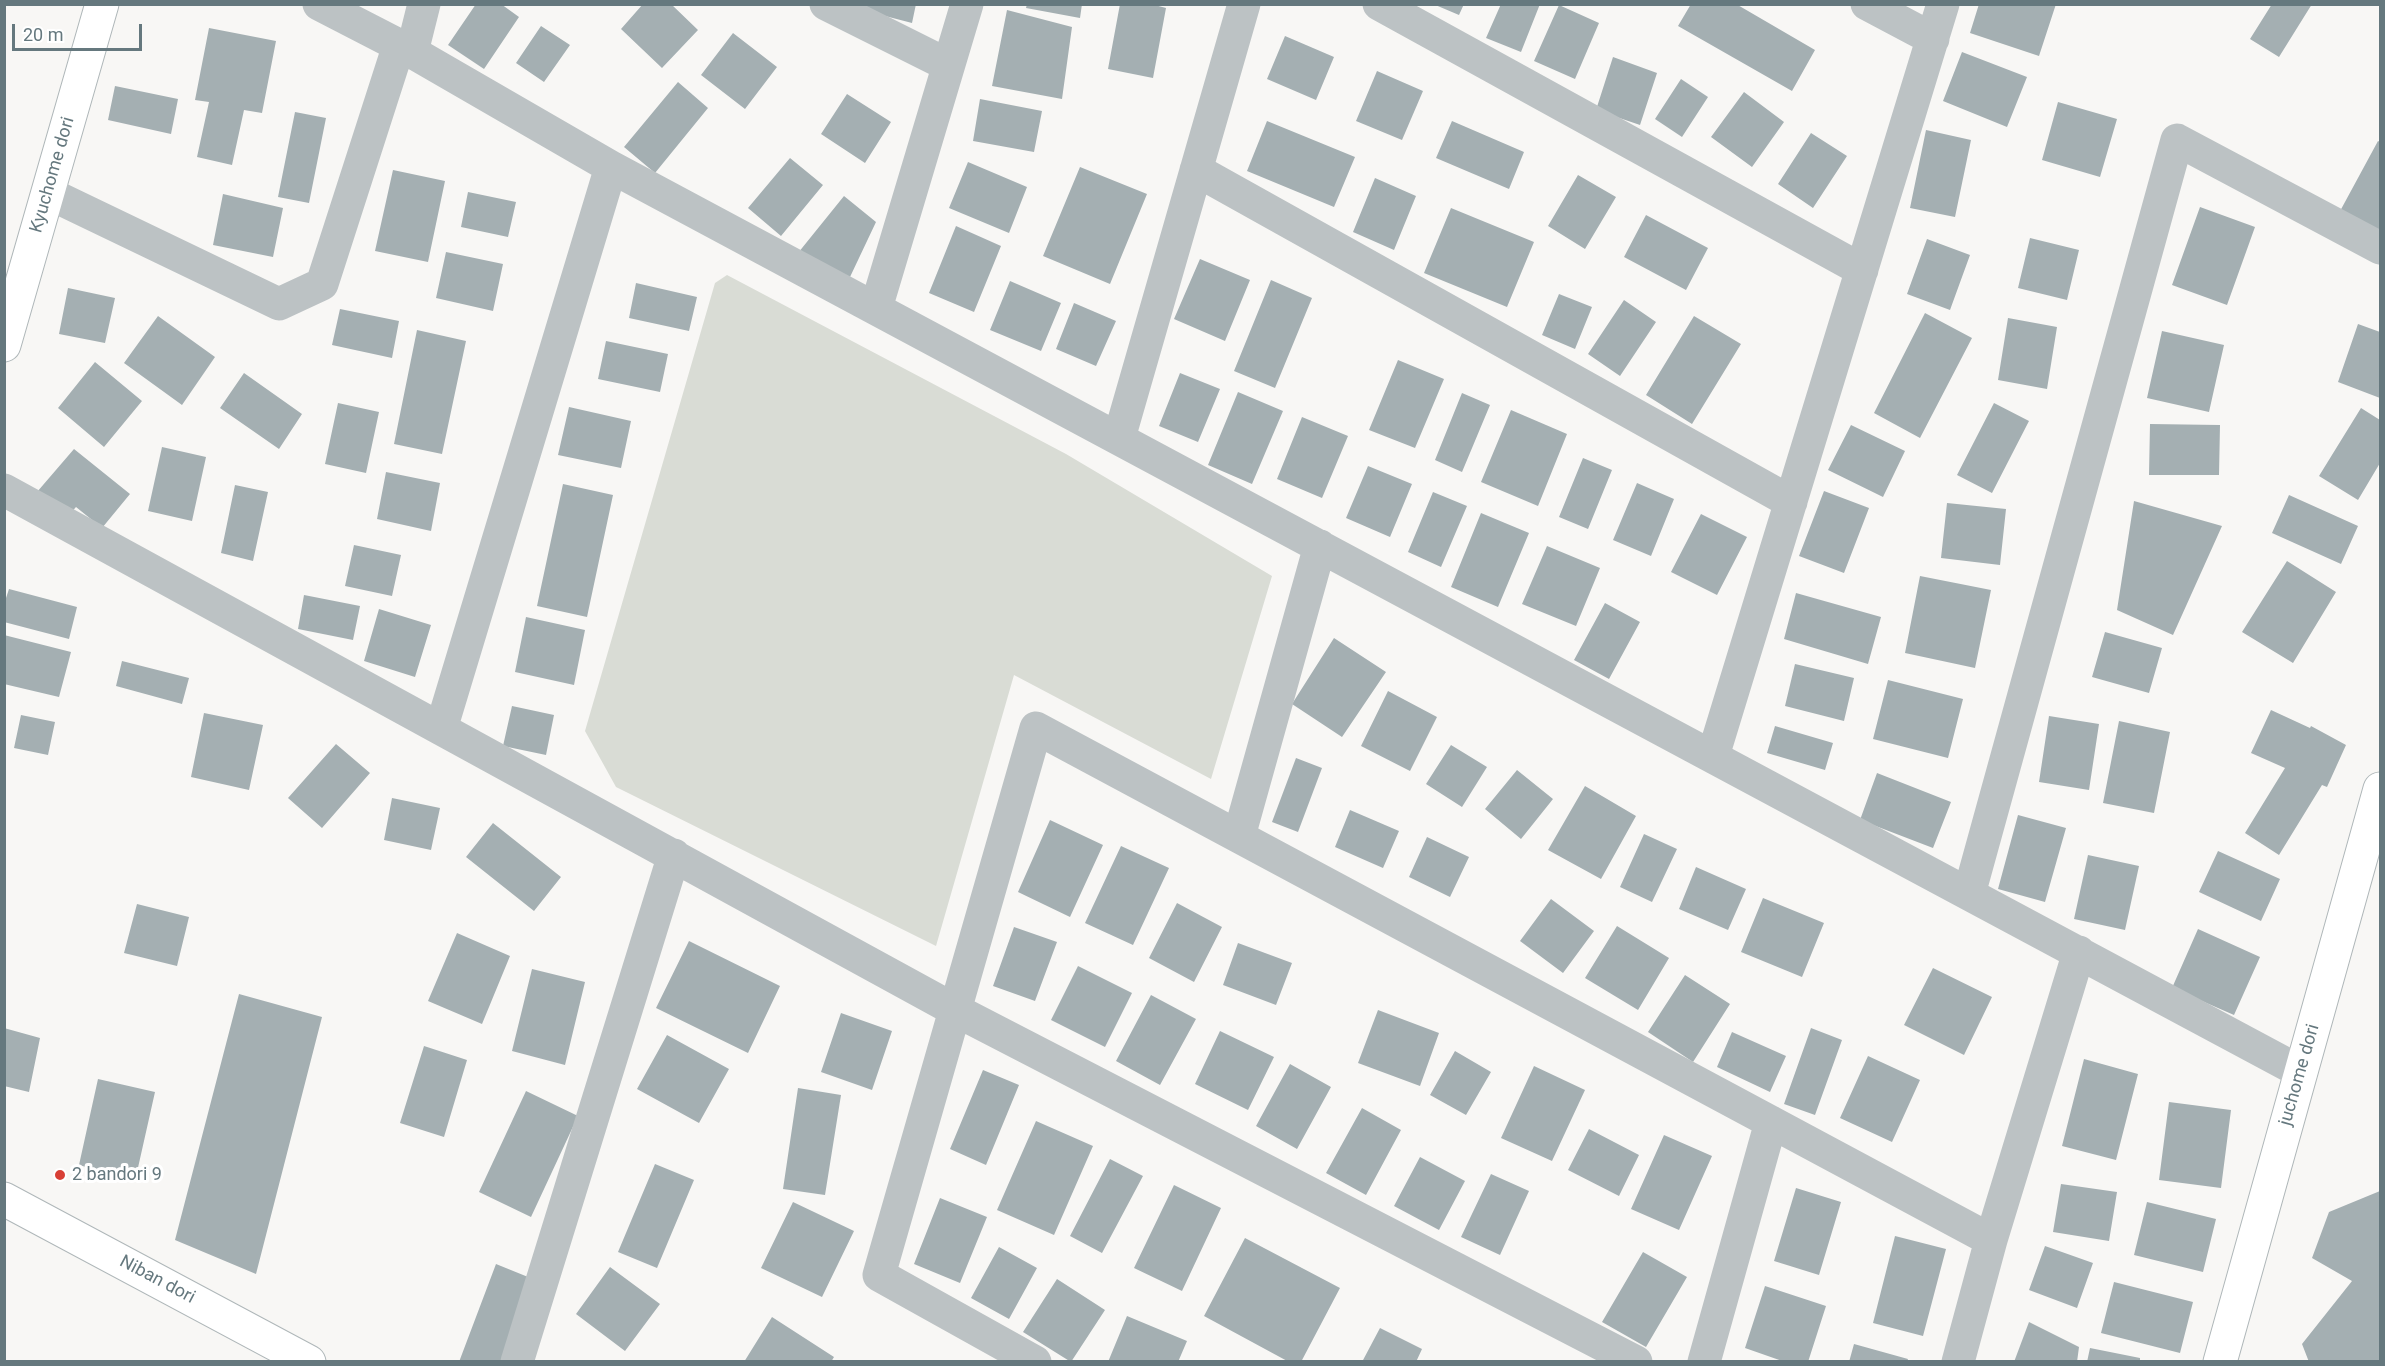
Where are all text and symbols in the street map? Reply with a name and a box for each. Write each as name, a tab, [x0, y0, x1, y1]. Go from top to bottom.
scale bar	[15, 12, 146, 50]
text: 20 m	[23, 24, 63, 45]
street label: Kyuchome dori	[26, 115, 80, 235]
street label: juchome dori	[2275, 1022, 2325, 1128]
place label: 2 bandori 9	[72, 1164, 162, 1186]
marker: 2 bandori 9	[53, 1168, 67, 1182]
street label: Niban dori	[116, 1251, 198, 1309]

